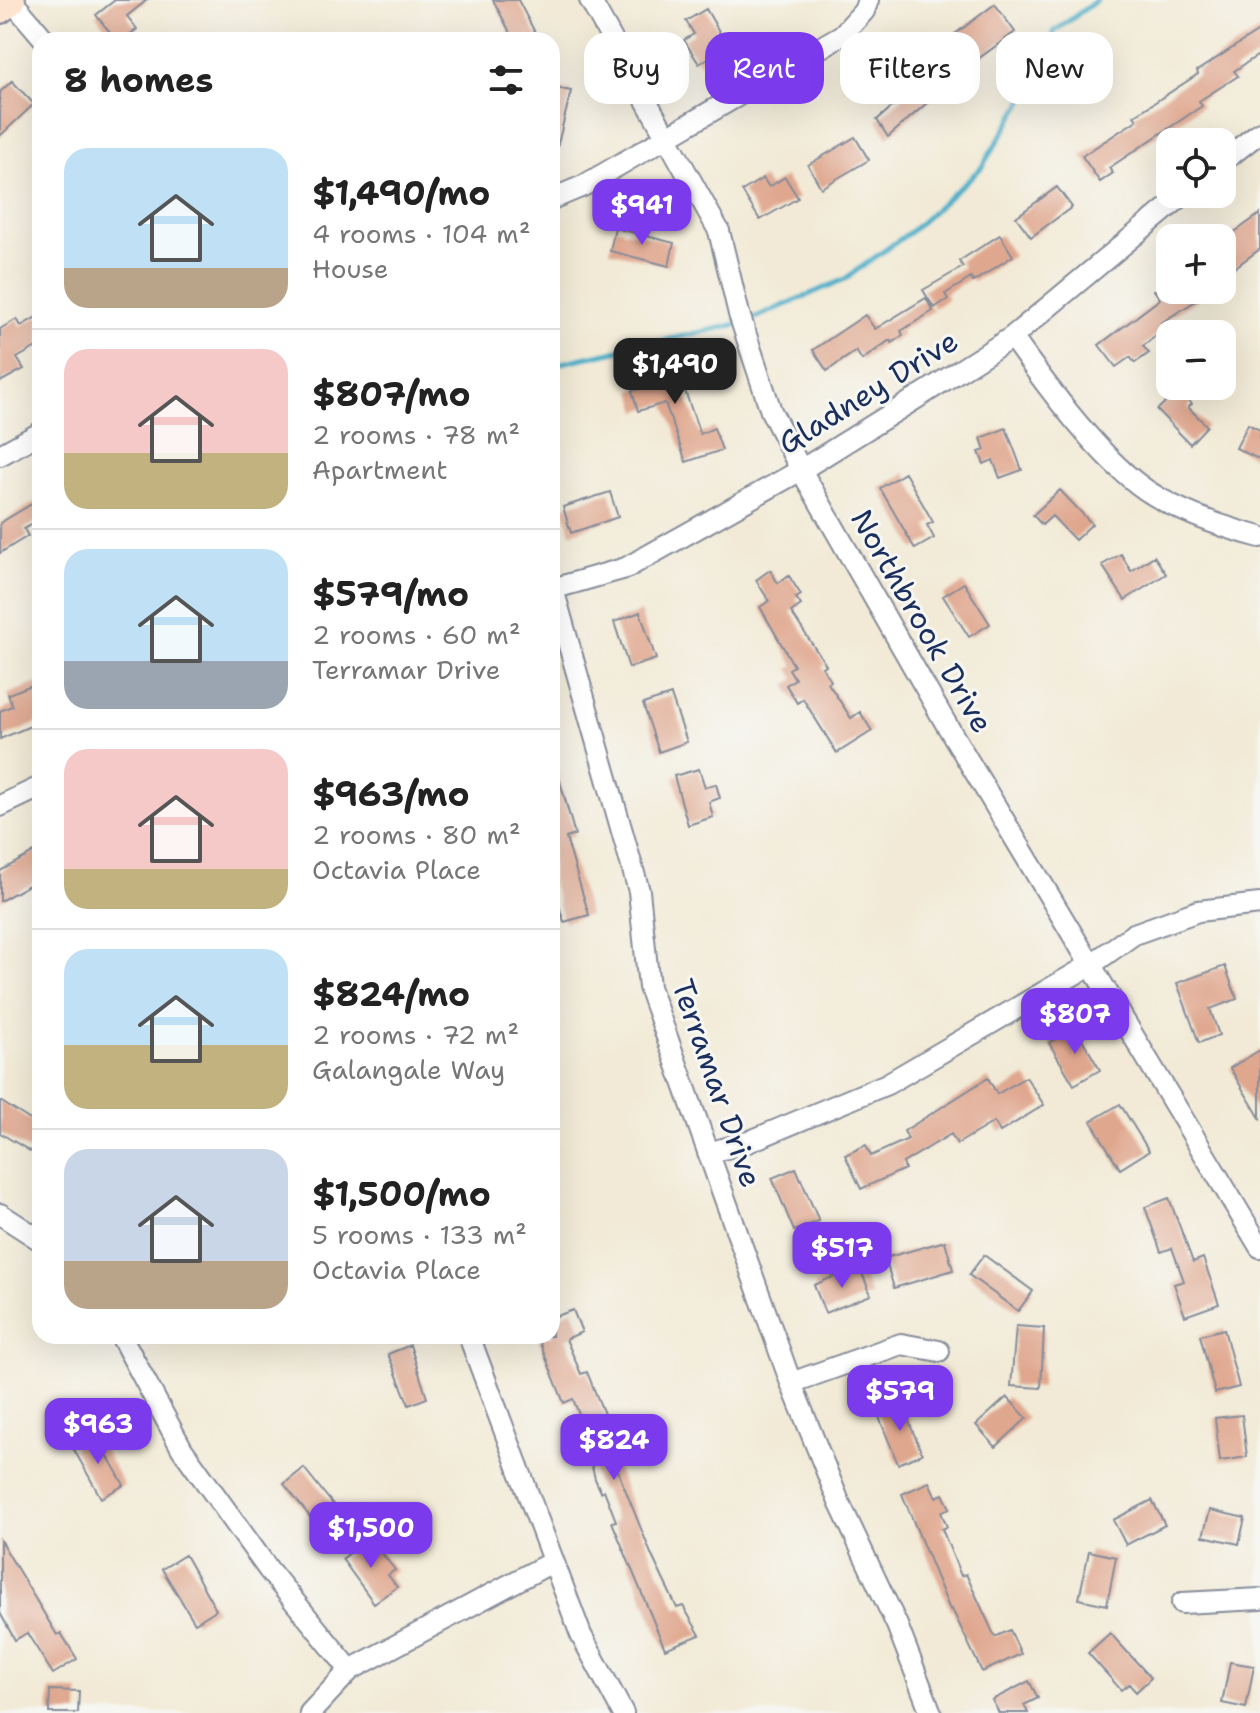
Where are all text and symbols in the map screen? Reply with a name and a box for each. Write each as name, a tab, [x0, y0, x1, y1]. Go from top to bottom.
chip: Buy	[584, 32, 689, 104]
chip: Rent	[705, 32, 824, 104]
chip: Filters	[840, 32, 980, 104]
chip: New	[996, 32, 1113, 104]
text: 8 homes	[64, 57, 213, 103]
icon: filters	[484, 58, 528, 102]
map controls	[1156, 128, 1236, 400]
button: locate	[1156, 128, 1236, 208]
text: $1,490/mo	[312, 170, 490, 216]
pin: $941	[595, 179, 689, 247]
icon: home	[128, 180, 224, 276]
text: $941	[610, 187, 674, 222]
text: 4 rooms · 104 m²	[312, 216, 531, 251]
button: +	[1156, 224, 1236, 304]
text: House	[312, 251, 388, 286]
street label: Gladney Drive	[770, 320, 966, 464]
button: −	[1156, 320, 1236, 400]
pin: $1,490	[610, 338, 740, 406]
text: $1,490	[631, 346, 719, 381]
text: $807/mo	[312, 371, 471, 417]
icon: home	[128, 381, 224, 477]
text: 2 rooms · 78 m²	[312, 417, 520, 452]
text: Apartment	[312, 452, 448, 487]
street label: Northbrook Drive	[841, 502, 1003, 740]
text: $579/mo	[312, 571, 469, 617]
icon: home	[128, 581, 224, 677]
text: 2 rooms · 60 m²	[312, 617, 521, 652]
text: Terramar Drive	[312, 652, 500, 687]
text: $963/mo	[312, 771, 470, 817]
icon: home	[128, 781, 224, 877]
text: 2 rooms · 80 m²	[312, 817, 521, 852]
text: Octavia Place	[312, 852, 481, 887]
text: $824/mo	[312, 971, 470, 1017]
street label: Terramar Drive	[662, 974, 772, 1192]
icon: home	[128, 981, 224, 1077]
pin: $807	[1028, 988, 1122, 1056]
text: $807	[1039, 996, 1111, 1031]
text: 2 rooms · 72 m²	[312, 1017, 519, 1052]
text: Galangale Way	[312, 1052, 505, 1087]
text: $1,500/mo	[312, 1171, 491, 1217]
icon: home	[128, 1181, 224, 1277]
text: 5 rooms · 133 m²	[312, 1217, 527, 1252]
pin: $517	[795, 1222, 889, 1290]
text: $517	[811, 1230, 873, 1265]
text: Octavia Place	[312, 1252, 481, 1287]
pin: $579	[853, 1365, 947, 1433]
text: $579	[865, 1373, 935, 1408]
pin: $963	[51, 1398, 145, 1466]
text: $963	[63, 1406, 133, 1441]
pin: $824	[567, 1414, 661, 1482]
text: $824	[578, 1422, 650, 1457]
pin: $1,500	[306, 1502, 436, 1570]
text: $1,500	[327, 1510, 415, 1545]

